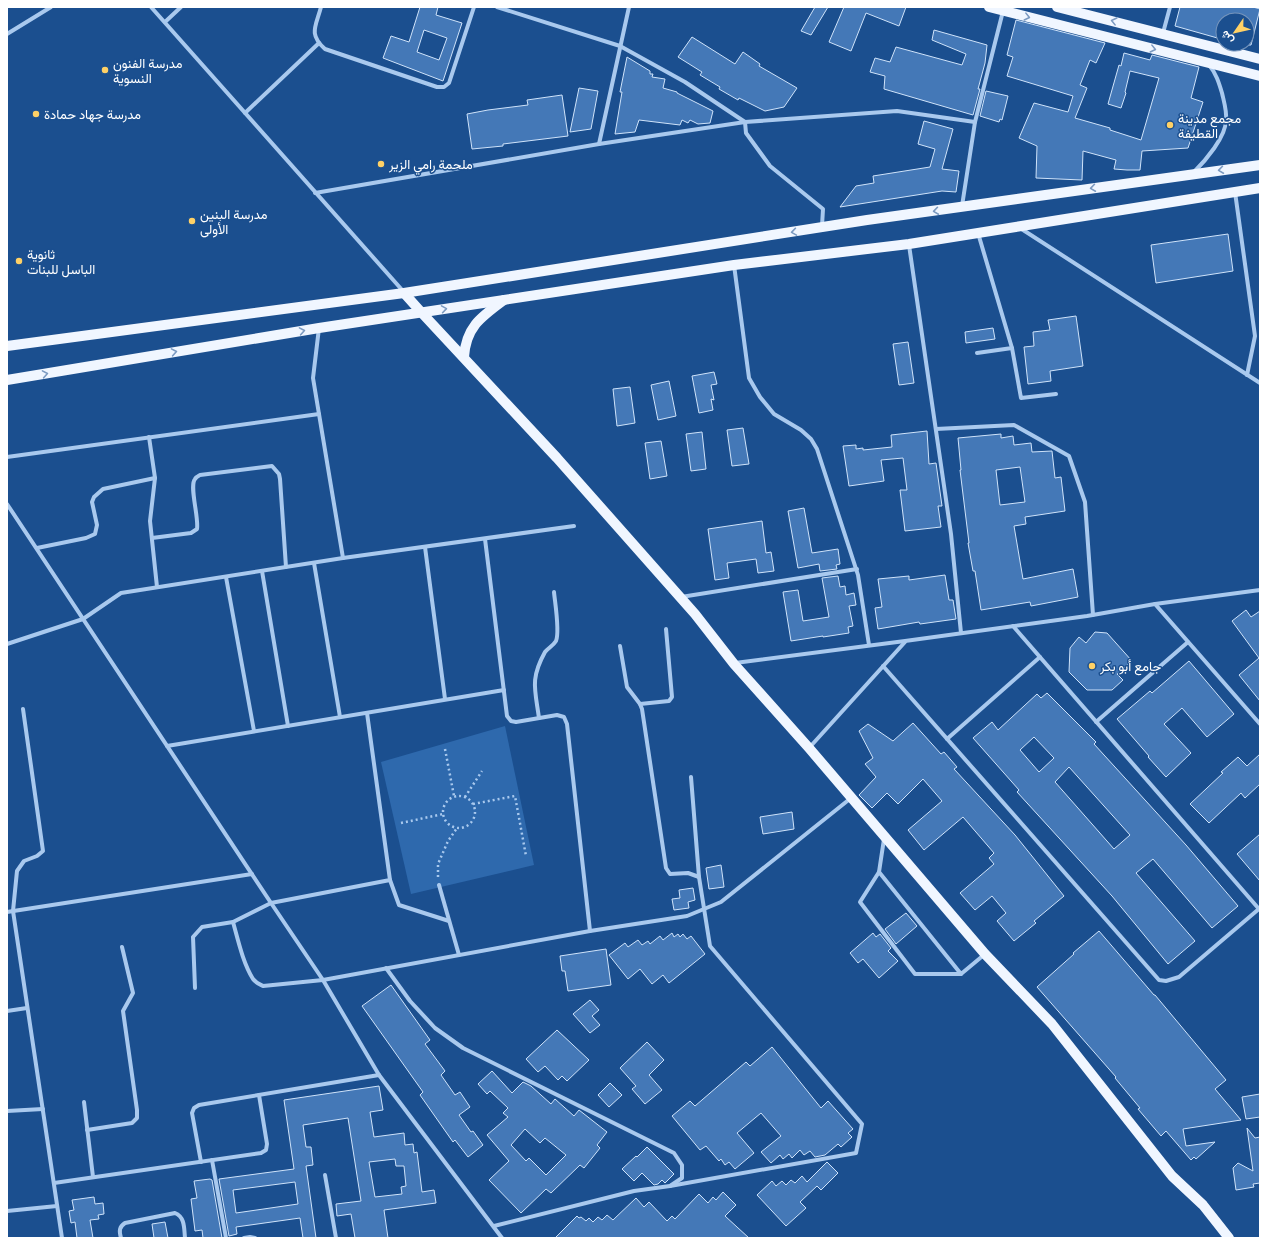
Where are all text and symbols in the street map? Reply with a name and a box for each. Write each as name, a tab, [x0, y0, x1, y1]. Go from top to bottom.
north arrow	[1215, 12, 1255, 52]
one-way arrow	[1024, 13, 1030, 21]
one-way arrow	[1111, 18, 1117, 26]
text: ش	[1218, 28, 1237, 46]
one-way arrow	[1149, 44, 1156, 53]
place label: مدرسة الفنون النسوية	[113, 57, 183, 88]
marker: مدرسة الفنون النسوية	[100, 65, 110, 75]
place label: مدرسة جهاد حمادة	[44, 108, 141, 124]
marker: مدرسة جهاد حمادة	[31, 109, 41, 119]
place label: مجمع مدينة القطيفة	[1178, 112, 1241, 143]
marker: مجمع مدينة القطيفة	[1165, 120, 1175, 130]
place label: ملحمة رامي الزير	[388, 158, 473, 175]
marker: ملحمة رامي الزير	[376, 159, 386, 169]
one-way arrow	[1218, 165, 1224, 174]
one-way arrow	[1090, 183, 1096, 192]
one-way arrow	[933, 206, 939, 215]
place label: مدرسة البنين الأولى	[200, 208, 268, 239]
marker: مدرسة البنين الأولى	[187, 216, 197, 226]
one-way arrow	[791, 227, 797, 235]
place label: ثانوية الباسل للبنات	[27, 248, 95, 279]
marker: ثانوية الباسل للبنات	[14, 256, 24, 266]
one-way arrow	[441, 305, 447, 314]
one-way arrow	[299, 327, 305, 335]
one-way arrow	[171, 348, 177, 357]
one-way arrow	[42, 370, 49, 378]
place label: جامع أبو بكر	[1099, 659, 1161, 676]
marker: جامع أبو بكر	[1087, 661, 1097, 671]

